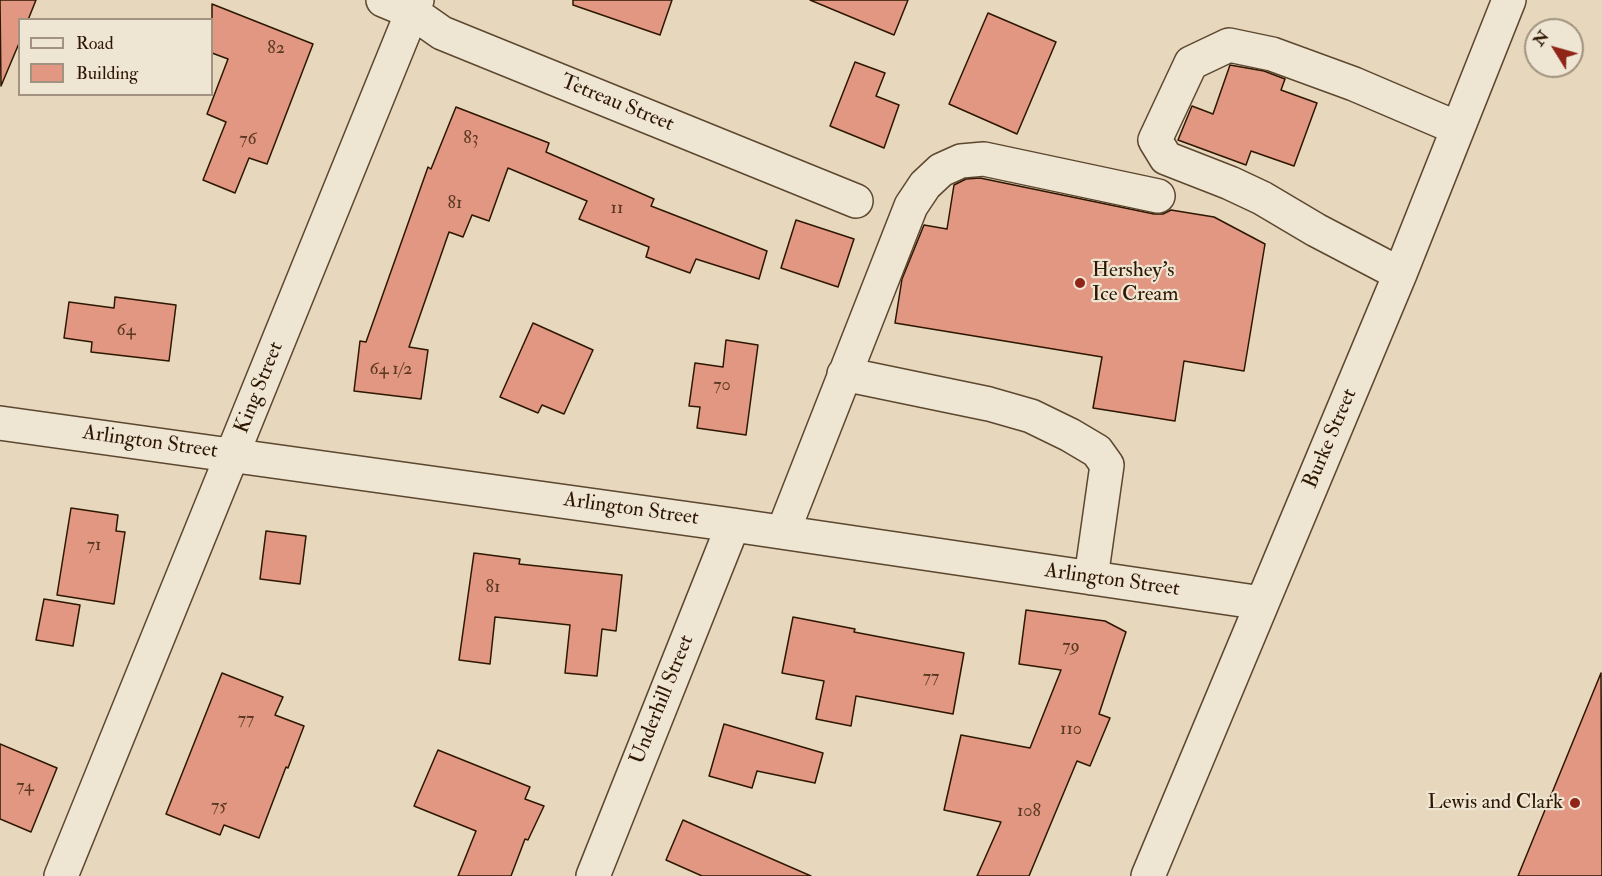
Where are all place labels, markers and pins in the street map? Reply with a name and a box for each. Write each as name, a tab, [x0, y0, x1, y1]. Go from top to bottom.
place label: Hershey's Ice Cream	[1092, 258, 1179, 308]
marker: Hershey's Ice Cream	[1073, 276, 1087, 290]
place label: Lewis and Clark	[1427, 790, 1563, 816]
marker: Lewis and Clark	[1568, 796, 1582, 810]

